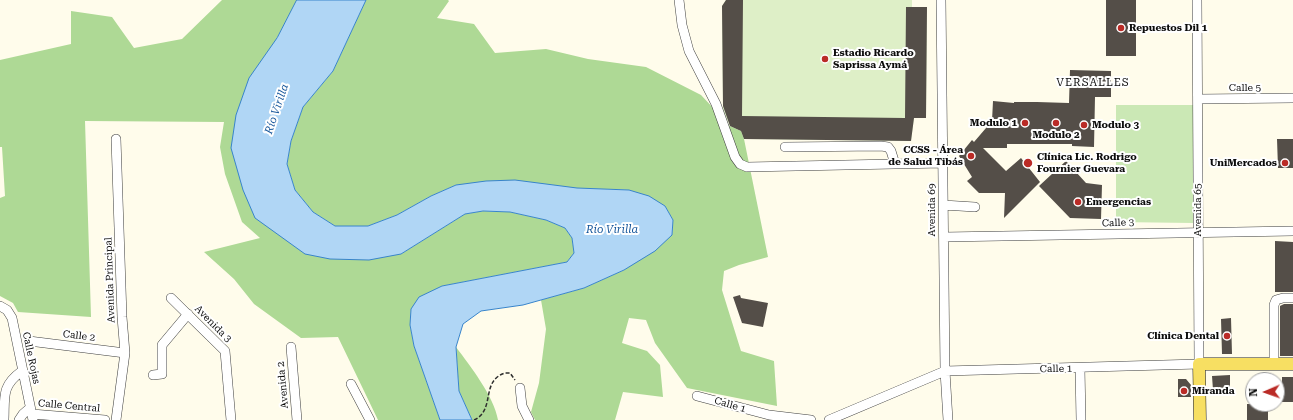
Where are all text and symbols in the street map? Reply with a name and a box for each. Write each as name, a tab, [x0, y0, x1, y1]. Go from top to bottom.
place label: Repuestos Dil 1	[1129, 22, 1207, 34]
marker: Repuestos Dil 1	[1116, 23, 1126, 33]
place label: Estadio Ricardo Saprissa Aymá	[833, 47, 914, 70]
marker: Estadio Ricardo Saprissa Aymá	[820, 54, 830, 64]
district label: VERSALLES	[1056, 76, 1130, 90]
water label: Río Virilla	[262, 82, 292, 136]
street label: Calle 5	[1229, 82, 1261, 94]
place label: Modulo 1	[970, 117, 1017, 129]
marker: Modulo 1	[1020, 118, 1030, 128]
marker: Modulo 2	[1051, 118, 1061, 128]
place label: Modulo 3	[1092, 119, 1139, 131]
marker: Modulo 3	[1079, 120, 1089, 130]
place label: Modulo 2	[1032, 129, 1080, 141]
place label: CCSS - Área de Salud Tibás	[888, 144, 963, 168]
marker: CCSS - Área de Salud Tibás	[966, 151, 976, 161]
place label: Clínica Lic. Rodrigo Fournier Guevara	[1037, 151, 1137, 174]
marker: Clínica Lic. Rodrigo Fournier Guevara	[1022, 157, 1034, 169]
place label: UniMercados	[1210, 157, 1277, 169]
marker: UniMercados	[1280, 158, 1290, 168]
street label: Avenida 69	[926, 184, 938, 236]
street label: Avenida 65	[1192, 184, 1204, 236]
place label: Emergencias	[1086, 196, 1151, 208]
marker: Emergencias	[1073, 197, 1083, 207]
street label: Calle 3	[1102, 216, 1134, 230]
water label: Río Virilla	[586, 223, 638, 237]
street label: Avenida Principal	[103, 237, 117, 323]
street label: Avenida 3	[192, 303, 234, 345]
street label: Calle 2	[62, 328, 96, 344]
place label: Clínica Dental	[1147, 330, 1219, 342]
street label: Calle Rojas	[20, 331, 42, 385]
marker: Clínica Dental	[1222, 331, 1232, 341]
street label: Avenida 2	[275, 361, 291, 409]
street label: Calle 1	[1040, 363, 1072, 375]
north arrow	[1245, 372, 1285, 412]
place label: Miranda	[1192, 385, 1235, 397]
marker: Miranda	[1179, 386, 1189, 396]
text: N	[1247, 388, 1260, 397]
street label: Calle 1	[713, 395, 747, 415]
street label: Calle Central	[37, 397, 101, 415]

